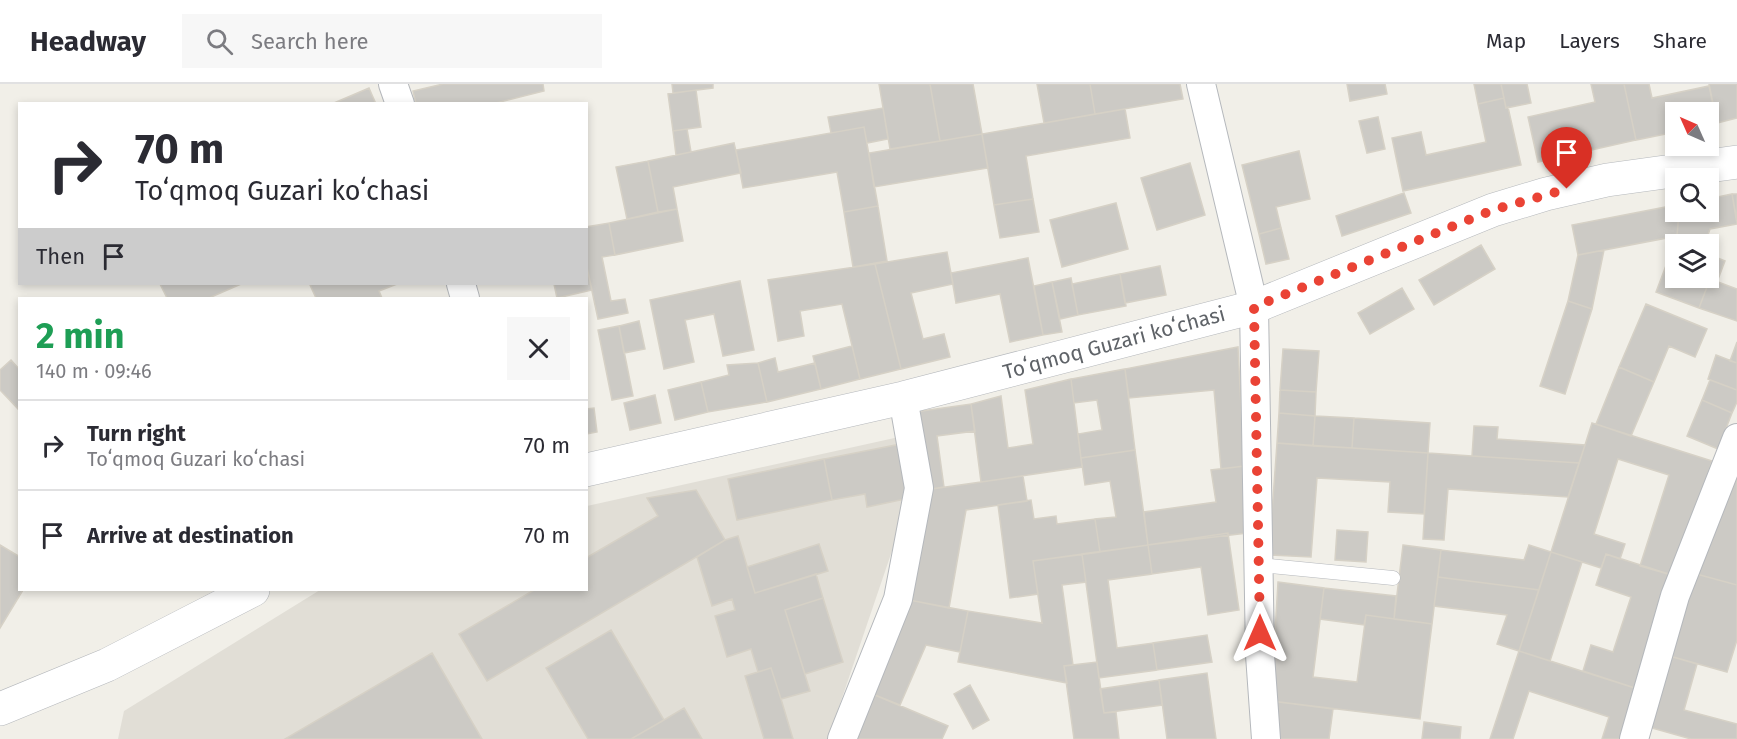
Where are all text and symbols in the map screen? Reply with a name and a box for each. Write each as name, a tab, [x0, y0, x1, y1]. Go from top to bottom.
search box	[182, 14, 602, 68]
text: Headway	[30, 25, 146, 58]
icon: search	[203, 25, 236, 58]
text: Search here	[251, 28, 369, 55]
text: Map	[1486, 28, 1526, 54]
text: Layers	[1559, 28, 1620, 54]
text: Share	[1653, 28, 1707, 54]
north arrow	[1665, 102, 1719, 156]
map controls	[1665, 102, 1719, 288]
text: 70 m	[135, 124, 224, 174]
icon: right	[36, 126, 114, 204]
pin	[1541, 127, 1592, 189]
icon: arrive	[1550, 136, 1583, 169]
button: search	[1665, 168, 1719, 222]
text: Toʻqmoq Guzari koʻchasi	[135, 175, 429, 207]
button: layers	[1665, 234, 1719, 288]
icon: arrive	[97, 240, 130, 273]
text: Then	[36, 243, 85, 270]
street label: Toʻqmoq Guzari koʻchasi	[1000, 301, 1228, 385]
text: 2 min	[36, 314, 125, 358]
button: close	[507, 317, 570, 380]
text: 140 m · 09:46	[36, 359, 152, 383]
text: Turn right	[87, 420, 186, 447]
icon: right	[36, 429, 69, 462]
text: 70 m	[524, 432, 570, 459]
text: Toʻqmoq Guzari koʻchasi	[87, 447, 305, 471]
icon: arrive	[36, 519, 69, 552]
text: Arrive at destination	[87, 522, 294, 549]
text: 70 m	[524, 522, 570, 549]
position arrow	[1228, 601, 1292, 665]

